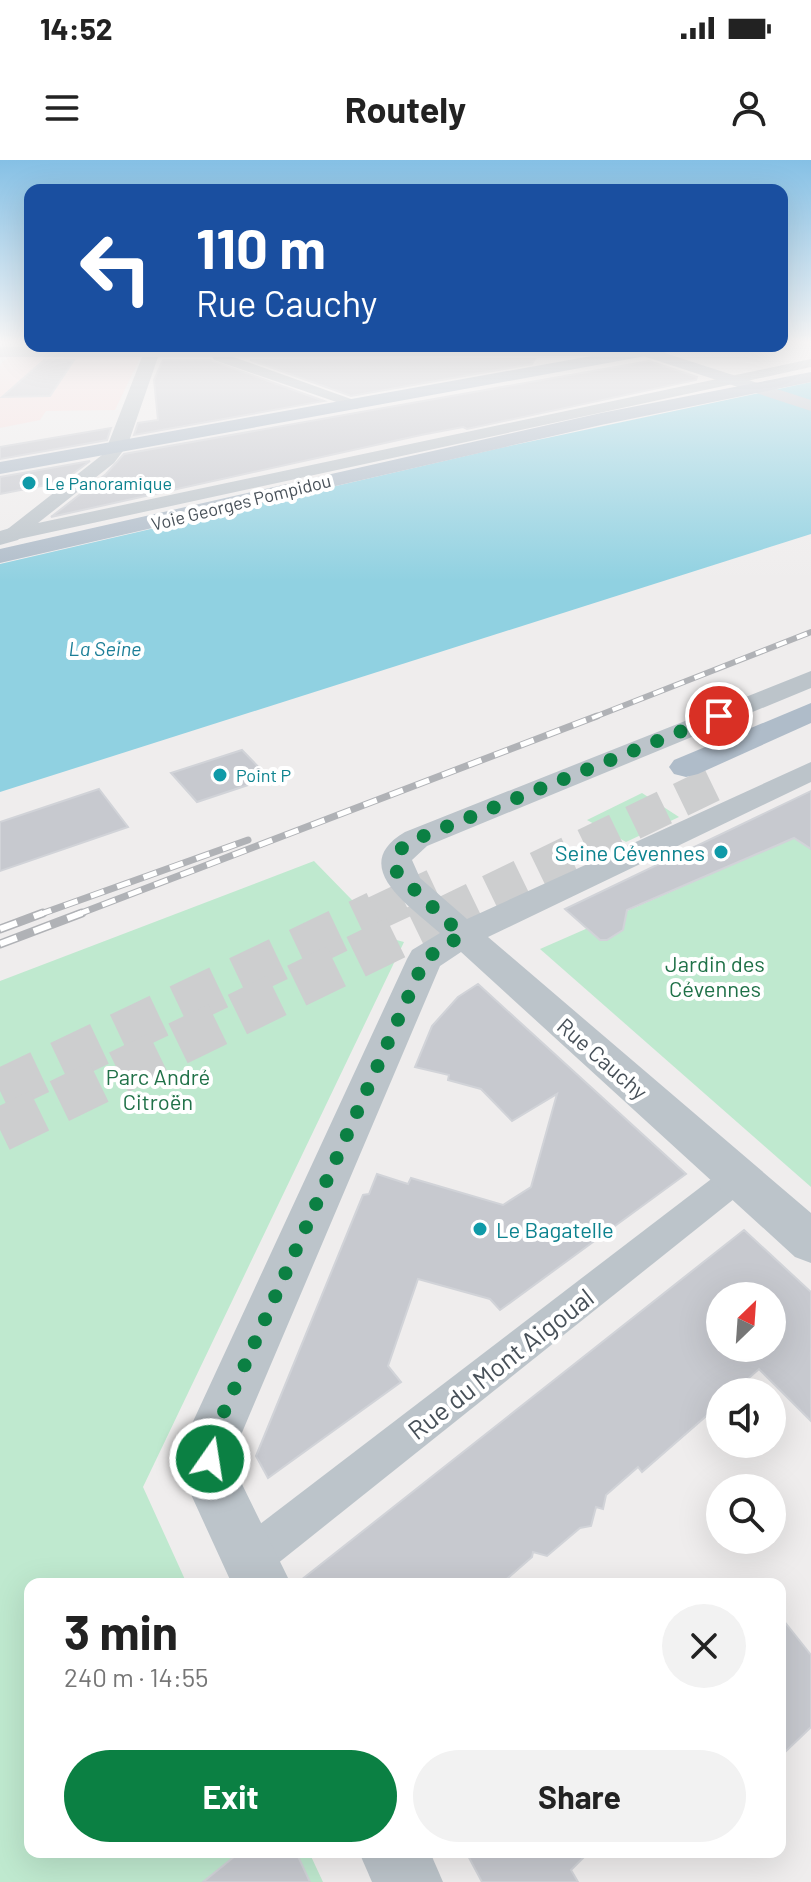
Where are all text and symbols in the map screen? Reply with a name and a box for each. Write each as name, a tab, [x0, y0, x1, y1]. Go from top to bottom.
text: 14:52	[40, 10, 113, 46]
icon: menu	[40, 86, 84, 130]
icon: person	[727, 86, 771, 130]
text: Routely	[345, 87, 466, 130]
text: 110 m	[196, 213, 326, 280]
icon: left	[64, 216, 168, 320]
text: Rue Cauchy	[196, 281, 377, 324]
street label: Voie Georges Pompidou	[149, 469, 333, 535]
place label: Le Panoramique	[45, 472, 172, 494]
marker: Le Panoramique	[20, 474, 38, 492]
water label: La Seine	[69, 636, 141, 660]
pin	[685, 682, 753, 750]
icon: arrive	[697, 694, 741, 738]
place label: Point P	[236, 764, 291, 786]
marker: Point P	[211, 766, 229, 784]
place label: Seine Cévennes	[555, 839, 705, 865]
marker: Seine Cévennes	[712, 843, 730, 861]
park label: Jardin des Cévennes	[665, 950, 765, 1001]
street label: Rue Cauchy	[553, 1012, 653, 1104]
park label: Parc André Citroën	[106, 1063, 210, 1114]
place label: Le Bagatelle	[496, 1216, 614, 1242]
marker: Le Bagatelle	[471, 1220, 489, 1238]
street label: Rue du Mont Aigoual	[401, 1281, 599, 1445]
north arrow	[706, 1282, 786, 1362]
map controls	[706, 1282, 786, 1554]
button: sound	[706, 1378, 786, 1458]
position arrow	[168, 1417, 252, 1501]
button: search	[706, 1474, 786, 1554]
text: 3 min	[64, 1602, 178, 1660]
button: close	[662, 1604, 746, 1688]
text: 240 m · 14:55	[64, 1661, 208, 1692]
button: Exit	[64, 1750, 397, 1842]
button: Share	[413, 1750, 746, 1842]

